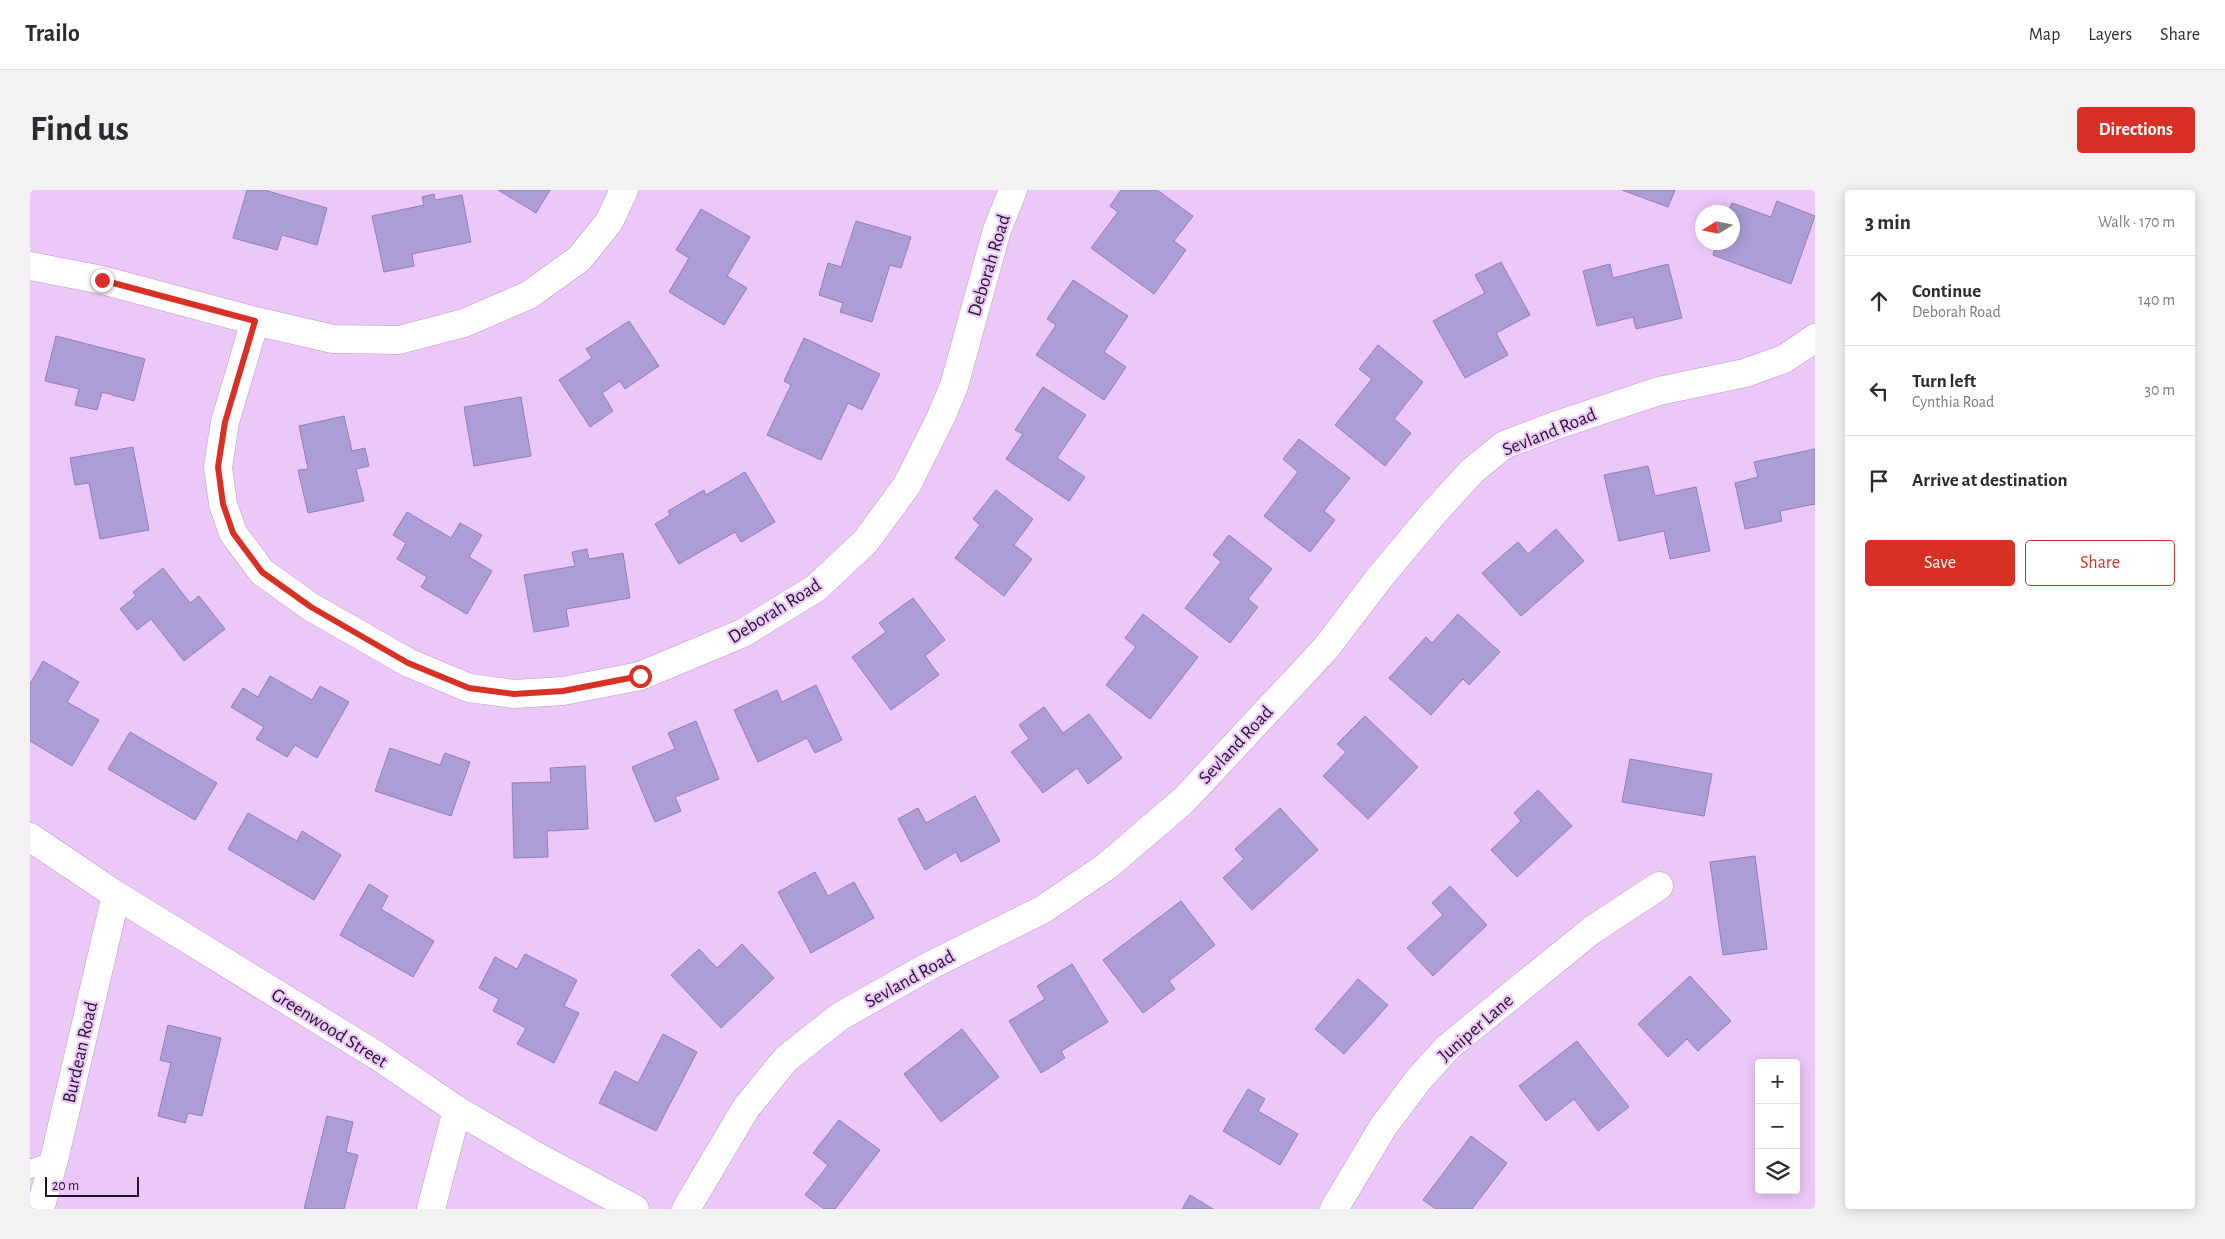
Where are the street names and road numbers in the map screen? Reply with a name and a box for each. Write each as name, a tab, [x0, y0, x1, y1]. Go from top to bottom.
street label: Deborah Road	[965, 212, 1014, 319]
street label: Sevland Road	[1500, 405, 1599, 460]
street label: Deborah Road	[725, 575, 825, 647]
street label: Sevland Road	[1195, 702, 1277, 788]
street label: Sevland Road	[862, 947, 958, 1012]
street label: Greenwood Street	[268, 985, 391, 1072]
street label: Juniper Lane	[1435, 991, 1517, 1066]
street label: Burdean Road	[60, 1000, 101, 1105]

